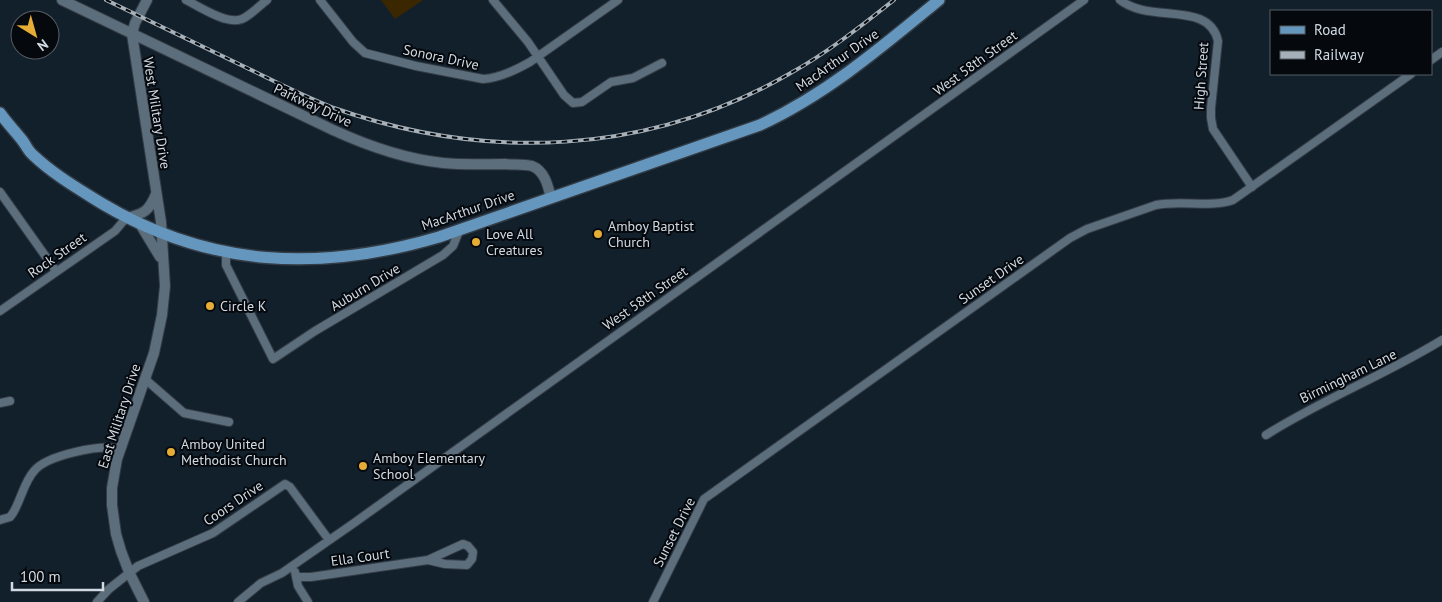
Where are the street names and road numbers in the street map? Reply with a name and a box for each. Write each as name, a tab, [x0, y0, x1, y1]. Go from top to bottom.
street label: MacArthur Drive	[792, 25, 882, 95]
street label: West 58th Street	[929, 26, 1021, 100]
street label: Sonora Drive	[402, 40, 480, 74]
street label: High Street	[1190, 41, 1212, 110]
street label: West Military Drive	[139, 56, 175, 170]
street label: Parkway Drive	[271, 79, 355, 131]
street label: MacArthur Drive	[419, 186, 517, 234]
street label: Rock Street	[24, 228, 90, 282]
street label: Sunset Drive	[955, 250, 1027, 308]
street label: Auburn Drive	[327, 259, 403, 315]
street label: West 58th Street	[599, 262, 691, 334]
street label: Birmingham Lane	[1297, 345, 1399, 407]
street label: East Military Drive	[94, 361, 144, 471]
street label: Coors Drive	[200, 476, 266, 530]
street label: Sunset Drive	[649, 494, 699, 570]
street label: Ella Court	[330, 544, 391, 570]

